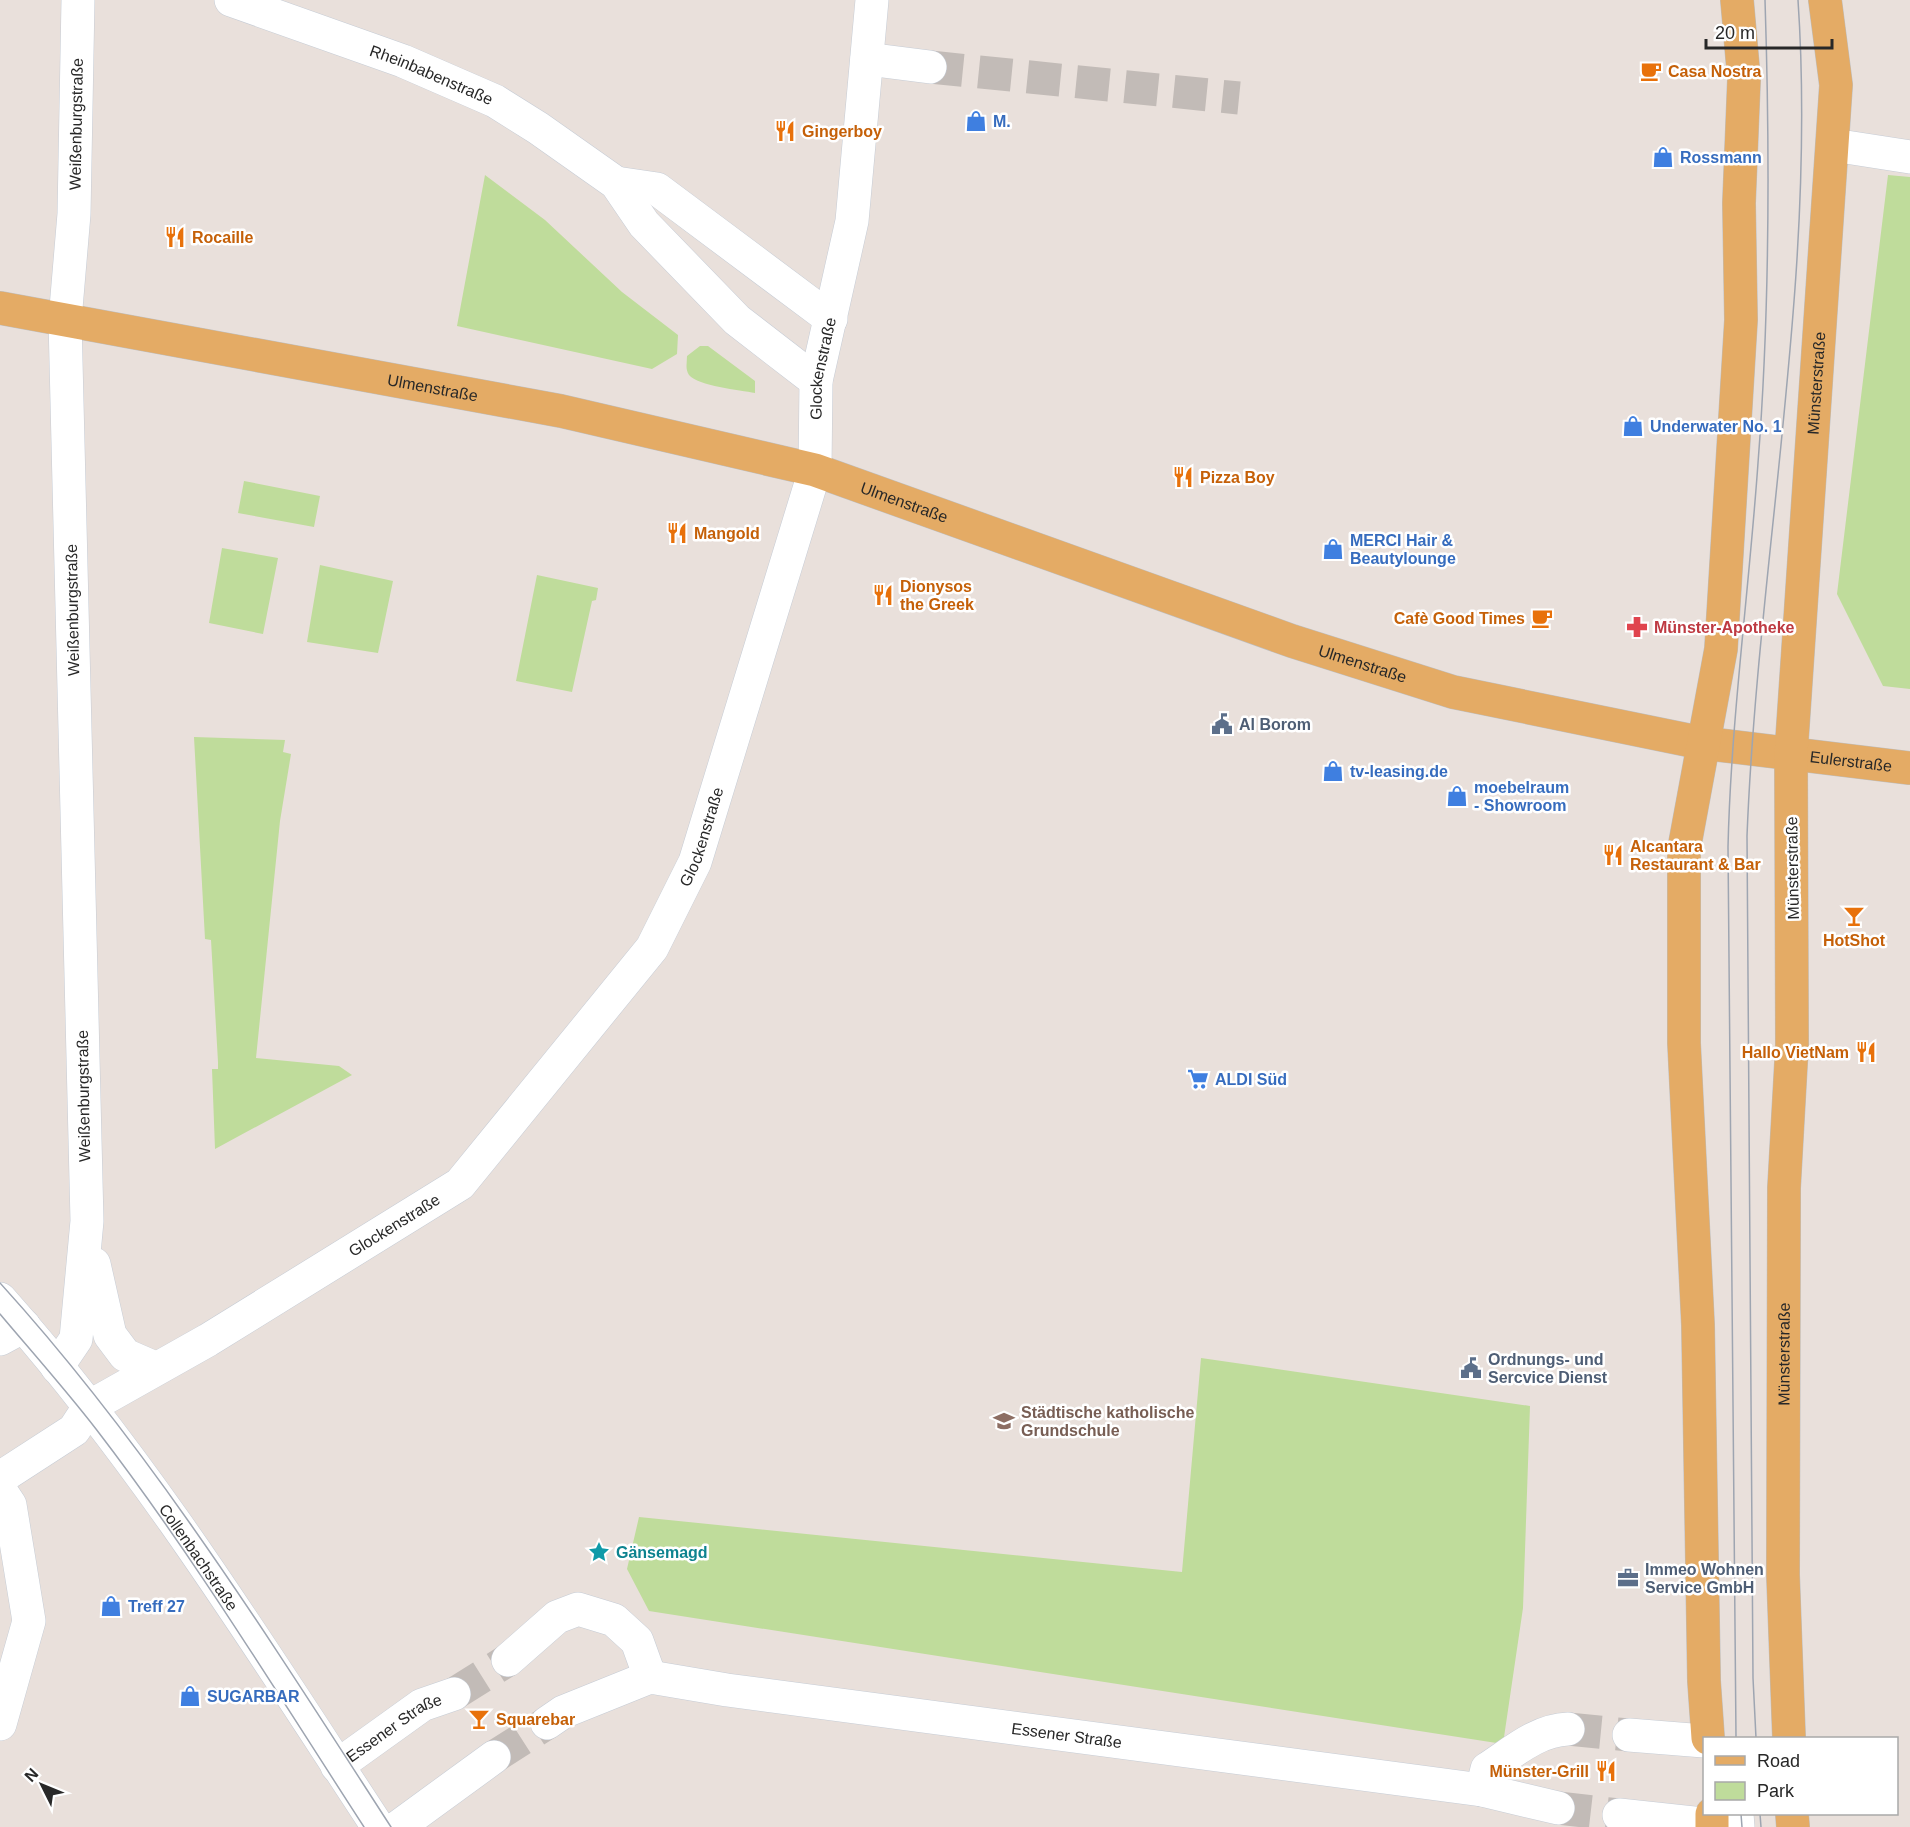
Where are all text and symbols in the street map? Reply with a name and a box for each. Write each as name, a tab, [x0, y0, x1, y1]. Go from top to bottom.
scale bar	[1706, 12, 1832, 50]
text: 20 m	[1715, 23, 1755, 43]
street label: Rheinbabenstraße	[368, 42, 496, 108]
street label: Weißenburgstraße	[66, 58, 86, 190]
cafe icon: Casa Nostra	[1639, 59, 1663, 83]
place label: Casa Nostra	[1668, 63, 1761, 80]
shop icon: M.	[964, 109, 988, 133]
place label: M.	[993, 113, 1011, 130]
restaurant icon: Gingerboy	[773, 119, 797, 143]
place label: Gingerboy	[802, 123, 882, 140]
shop icon: Rossmann	[1651, 145, 1675, 169]
place label: Rossmann	[1680, 149, 1762, 166]
restaurant icon: Rocaille	[163, 225, 187, 249]
place label: Rocaille	[192, 229, 253, 246]
street label: Glockenstraße	[808, 316, 839, 420]
street label: Münsterstraße	[1804, 331, 1828, 435]
street label: Ulmenstraße	[386, 371, 479, 405]
shop icon: Underwater No. 1	[1621, 414, 1645, 438]
place label: Underwater No. 1	[1650, 418, 1782, 435]
restaurant icon: Pizza Boy	[1171, 465, 1195, 489]
place label: Pizza Boy	[1200, 469, 1275, 486]
street label: Ulmenstraße	[858, 479, 950, 526]
restaurant icon: Mangold	[665, 521, 689, 545]
place label: Mangold	[694, 525, 760, 542]
place label: MERCI Hair & Beautylounge	[1350, 532, 1456, 567]
shop icon: MERCI Hair & Beautylounge	[1321, 537, 1345, 561]
street label: Weißenburgstraße	[63, 544, 82, 676]
place label: Dionysos the Greek	[900, 578, 974, 613]
restaurant icon: Dionysos the Greek	[871, 583, 895, 607]
cafe icon: Cafè Good Times	[1530, 606, 1554, 630]
place label: Cafè Good Times	[1394, 610, 1525, 627]
pharmacy icon: Münster-Apotheke	[1625, 615, 1649, 639]
place label: Münster-Apotheke	[1654, 619, 1795, 636]
street label: Ulmenstraße	[1316, 642, 1409, 686]
public building icon: Al Borom	[1210, 712, 1234, 736]
place label: Al Borom	[1239, 716, 1311, 733]
street label: Eulerstraße	[1809, 748, 1893, 775]
shop icon: tv-leasing.de	[1321, 759, 1345, 783]
place label: tv-leasing.de	[1350, 763, 1448, 780]
place label: moebelraum - Showroom	[1474, 779, 1569, 814]
shop icon: moebelraum - Showroom	[1445, 784, 1469, 808]
street label: Glockenstraße	[676, 785, 726, 889]
street label: Münsterstraße	[1783, 816, 1802, 920]
place label: Alcantara Restaurant & Bar	[1630, 838, 1761, 873]
restaurant icon: Alcantara Restaurant & Bar	[1601, 843, 1625, 867]
bar icon: HotShot	[1842, 904, 1866, 928]
place label: HotShot	[1823, 932, 1886, 949]
street label: Weißenburgstraße	[74, 1030, 93, 1162]
restaurant icon: Hallo VietNam	[1854, 1040, 1878, 1064]
place label: Hallo VietNam	[1742, 1044, 1849, 1061]
supermarket icon: ALDI Süd	[1186, 1067, 1210, 1091]
place label: ALDI Süd	[1215, 1071, 1287, 1088]
street label: Glockenstraße	[346, 1191, 443, 1260]
street label: Münsterstraße	[1775, 1302, 1793, 1406]
place label: Ordnungs- und Sercvice Dienst	[1488, 1351, 1608, 1386]
public building icon: Ordnungs- und Sercvice Dienst	[1459, 1356, 1483, 1380]
place label: Städtische katholische Grundschule	[1021, 1404, 1194, 1439]
school or university icon: Städtische katholische Grundschule	[992, 1409, 1016, 1433]
street label: Collenbachstraße	[156, 1501, 241, 1614]
place icon: Gänsemagd	[587, 1540, 611, 1564]
place label: Gänsemagd	[616, 1544, 708, 1561]
place label: Immeo Wohnen Service GmbH	[1645, 1561, 1764, 1596]
office icon: Immeo Wohnen Service GmbH	[1616, 1566, 1640, 1590]
shop icon: Treff 27	[99, 1594, 123, 1618]
place label: Treff 27	[128, 1598, 185, 1615]
shop icon: SUGARBAR	[178, 1684, 202, 1708]
place label: SUGARBAR	[207, 1688, 300, 1705]
street label: Essener Straße	[343, 1691, 444, 1766]
bar icon: Squarebar	[467, 1707, 491, 1731]
place label: Squarebar	[496, 1711, 575, 1728]
street label: Essener Straße	[1010, 1720, 1123, 1751]
legend	[1703, 1737, 1898, 1815]
text: Road	[1757, 1751, 1800, 1771]
north arrow	[12, 1755, 72, 1815]
restaurant icon: Münster-Grill	[1594, 1759, 1618, 1783]
place label: Münster-Grill	[1489, 1763, 1589, 1780]
text: N	[21, 1765, 42, 1785]
text: Park	[1757, 1781, 1795, 1801]

